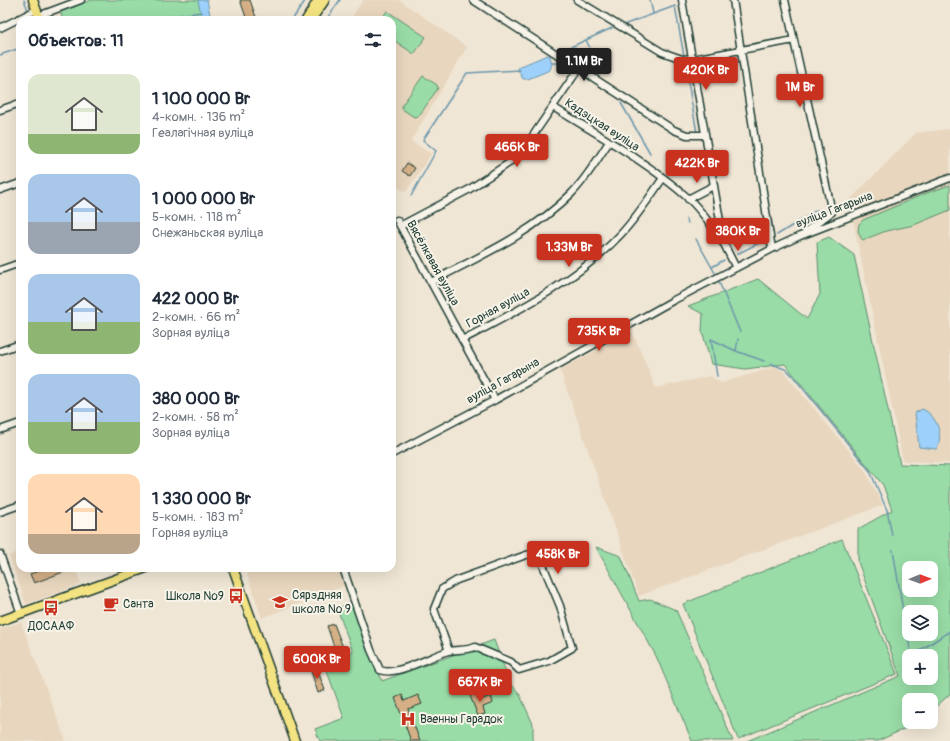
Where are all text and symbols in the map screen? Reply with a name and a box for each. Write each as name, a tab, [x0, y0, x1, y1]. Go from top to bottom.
icon: filters	[362, 29, 384, 51]
text: Объектов: 11	[28, 30, 124, 51]
pin: 1.1M Br	[547, 48, 621, 82]
text: 1.1M Br	[565, 53, 603, 69]
pin: 420K Br	[669, 57, 743, 91]
text: 420K Br	[683, 62, 729, 78]
pin: 1M Br	[772, 74, 828, 108]
text: 1M Br	[785, 79, 815, 95]
text: 1 100 000 Br	[152, 88, 250, 109]
icon: home	[60, 90, 108, 138]
street label: Кадэцкая вуліца	[562, 95, 643, 155]
text: 4-комн. · 136 m²	[152, 109, 245, 125]
text: Геалагічная вуліца	[152, 125, 254, 141]
pin: 466K Br	[480, 134, 554, 168]
text: 466K Br	[494, 139, 540, 155]
pin: 422K Br	[660, 150, 734, 184]
text: 422K Br	[675, 155, 719, 171]
text: 1 000 000 Br	[152, 188, 255, 209]
street label: вуліца Гагарына	[793, 188, 875, 232]
icon: home	[60, 190, 108, 238]
text: 5-комн. · 118 m²	[152, 209, 242, 225]
street label: Вясёлкавая вуліца	[403, 218, 463, 309]
pin: 380K Br	[701, 218, 775, 252]
text: 380K Br	[715, 223, 761, 239]
text: Снежаньская вуліца	[152, 225, 263, 241]
pin: 1.33M Br	[528, 234, 610, 268]
text: 1.33M Br	[546, 239, 592, 255]
street label: Горная вуліца	[464, 284, 533, 332]
text: 422 000 Br	[152, 288, 239, 309]
icon: home	[60, 290, 108, 338]
text: 2-комн. · 66 m²	[152, 309, 240, 325]
pin: 735K Br	[562, 318, 636, 352]
text: 735K Br	[577, 323, 621, 339]
text: Зорная вуліца	[152, 325, 230, 341]
street label: вуліца Гагарына	[464, 355, 542, 407]
text: 380 000 Br	[152, 388, 240, 409]
icon: home	[60, 390, 108, 438]
text: 2-комн. · 58 m²	[152, 409, 239, 425]
text: Зорная вуліца	[152, 425, 230, 441]
text: 1 330 000 Br	[152, 488, 251, 509]
icon: home	[60, 490, 108, 538]
text: 5-комн. · 183 m²	[152, 509, 244, 525]
text: Горная вуліца	[152, 525, 228, 541]
pin: 458K Br	[521, 541, 595, 575]
text: 458K Br	[536, 546, 580, 562]
north arrow	[902, 561, 938, 597]
map controls	[902, 561, 938, 729]
bus stop icon: Школа №9	[227, 587, 245, 605]
place label: Сярэдняя школа № 9	[292, 588, 351, 617]
place label: Школа №9	[166, 589, 224, 604]
school or university icon: Сярэдняя школа № 9	[271, 593, 289, 611]
cafe icon: Санта	[102, 595, 120, 613]
place label: Санта	[123, 597, 154, 612]
bus stop icon: ДОСААФ	[42, 599, 60, 617]
button: layers	[902, 605, 938, 641]
place label: ДОСААФ	[27, 619, 74, 634]
pin: 600K Br	[280, 646, 354, 680]
button: +	[902, 649, 938, 685]
text: 600K Br	[293, 651, 341, 667]
pin: 667K Br	[443, 669, 517, 703]
text: 667K Br	[458, 674, 502, 690]
button: −	[902, 693, 938, 729]
hospital icon: Ваенны Гарадок	[399, 710, 417, 728]
place label: Ваенны Гарадок	[420, 712, 503, 727]

